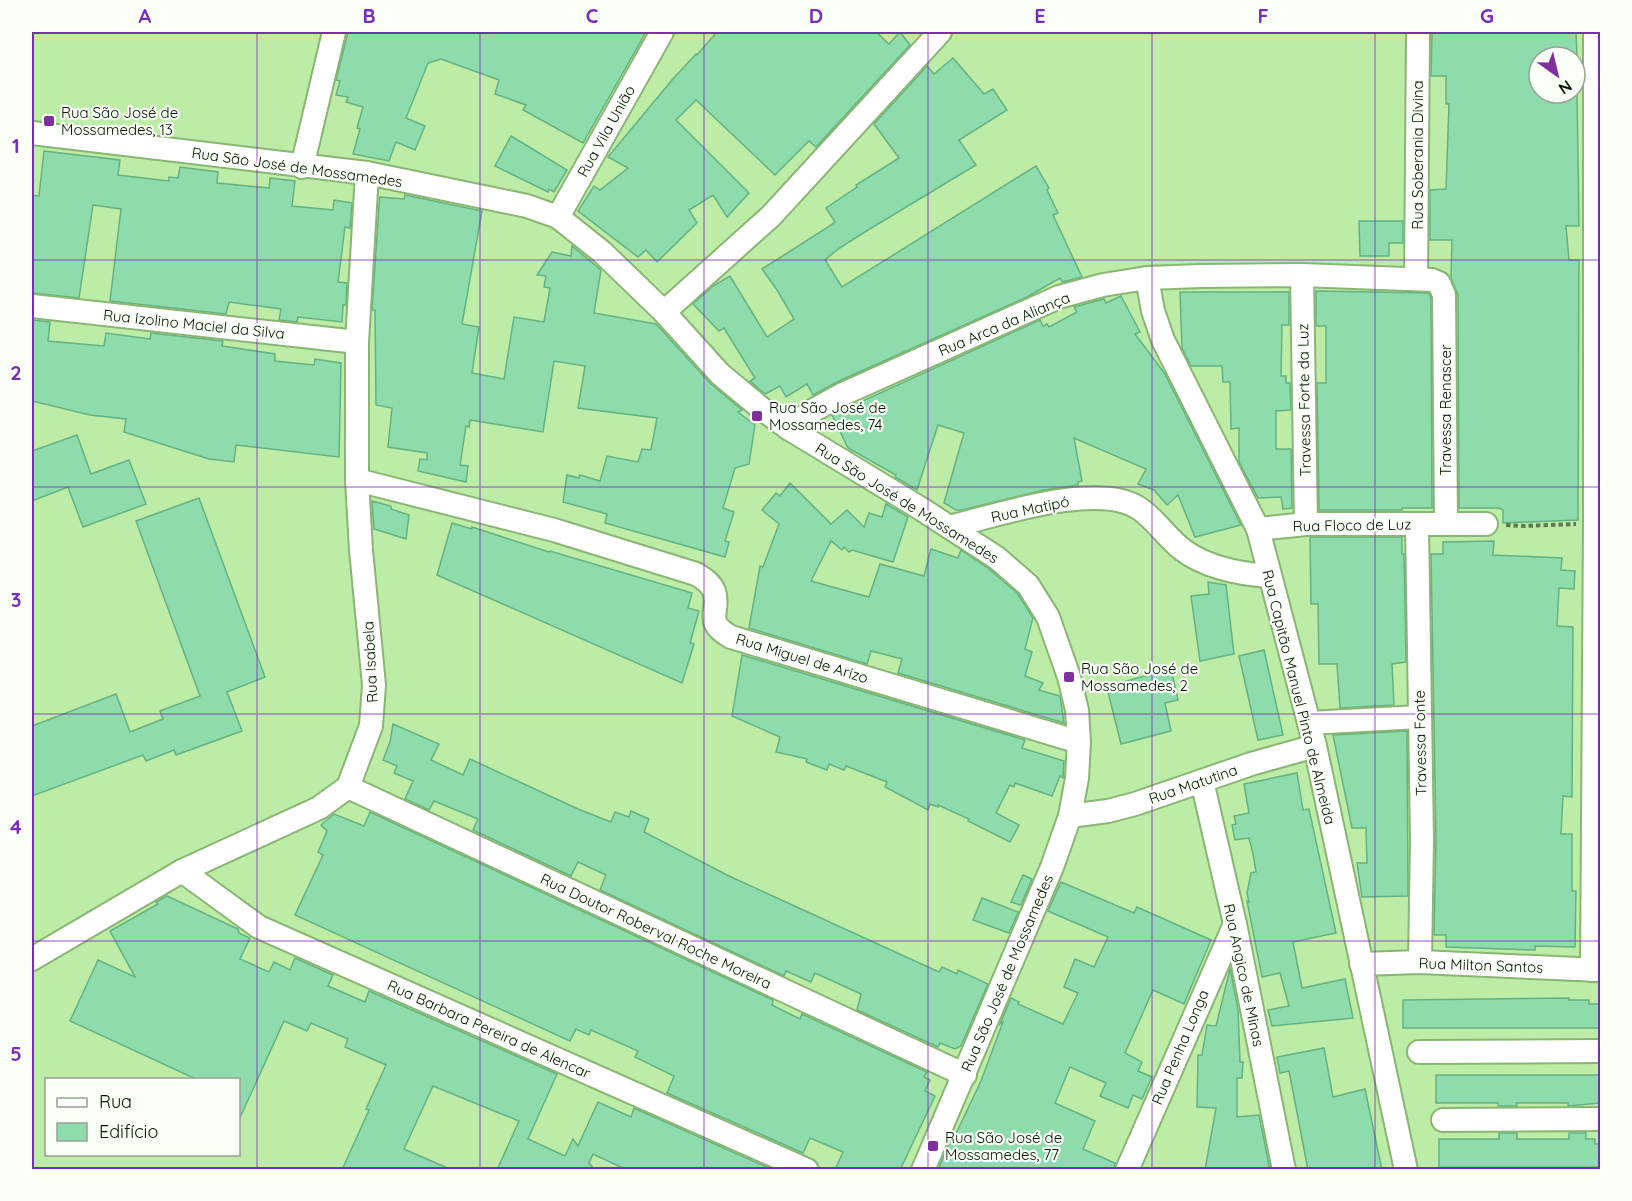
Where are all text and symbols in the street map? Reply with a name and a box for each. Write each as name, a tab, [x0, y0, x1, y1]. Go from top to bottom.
text: A	[139, 3, 152, 28]
text: B	[362, 3, 376, 28]
text: C	[586, 3, 599, 28]
text: D	[809, 3, 823, 28]
text: E	[1034, 3, 1046, 28]
text: F	[1257, 3, 1269, 28]
text: G	[1480, 3, 1494, 28]
north arrow	[1527, 45, 1587, 105]
text: N	[1555, 76, 1576, 99]
street label: Rua Soberania Divina	[1408, 80, 1427, 230]
street label: Rua Vila União	[573, 82, 639, 180]
place label: Rua São José de Mossamedes, 13	[61, 103, 178, 139]
marker: Rua São José de Mossamedes, 13	[42, 114, 56, 128]
text: 1	[12, 133, 20, 158]
street label: Rua São José de Mossamedes	[190, 143, 404, 191]
street label: Rua Arca da Aliança	[935, 288, 1073, 360]
street label: Rua Izolino Maciel da Silva	[102, 305, 286, 343]
street label: Travessa Forte da Luz	[1293, 323, 1315, 477]
street label: Travessa Renascer	[1436, 344, 1455, 476]
text: 2	[10, 360, 22, 385]
place label: Rua São José de Mossamedes, 74	[769, 398, 886, 434]
marker: Rua São José de Mossamedes, 74	[750, 409, 764, 423]
street label: Rua São José de Mossamedes	[812, 439, 1002, 567]
street label: Rua Matipó	[989, 491, 1071, 527]
street label: Rua Floco de Luz	[1292, 514, 1412, 536]
street label: Rua Capitão Manuel Pinto de Almeida	[1258, 567, 1340, 827]
text: 3	[11, 587, 21, 612]
street label: Rua Isabela	[358, 621, 382, 703]
street label: Rua Miguel de Arizo	[733, 629, 871, 687]
place label: Rua São José de Mossamedes, 2	[1081, 659, 1198, 695]
marker: Rua São José de Mossamedes, 2	[1062, 670, 1076, 684]
street label: Travessa Fonte	[1410, 690, 1430, 796]
street label: Rua Matutina	[1146, 760, 1240, 808]
text: 4	[10, 814, 22, 839]
street label: Rua Doutor Roberval Roche Moreira	[537, 869, 775, 993]
street label: Rua São José de Mossamedes	[957, 871, 1057, 1075]
street label: Rua Angico de Minas	[1220, 902, 1268, 1048]
street label: Rua Milton Santos	[1418, 953, 1544, 977]
street label: Rua Barbara Pereira de Alencar	[384, 975, 594, 1083]
street label: Rua Penha Longa	[1147, 987, 1213, 1107]
text: 5	[10, 1041, 22, 1066]
legend	[45, 1078, 240, 1156]
text: Rua	[99, 1090, 132, 1113]
text: Edifício	[99, 1120, 158, 1143]
place label: Rua São José de Mossamedes, 77	[945, 1128, 1062, 1164]
marker: Rua São José de Mossamedes, 77	[926, 1139, 940, 1153]

